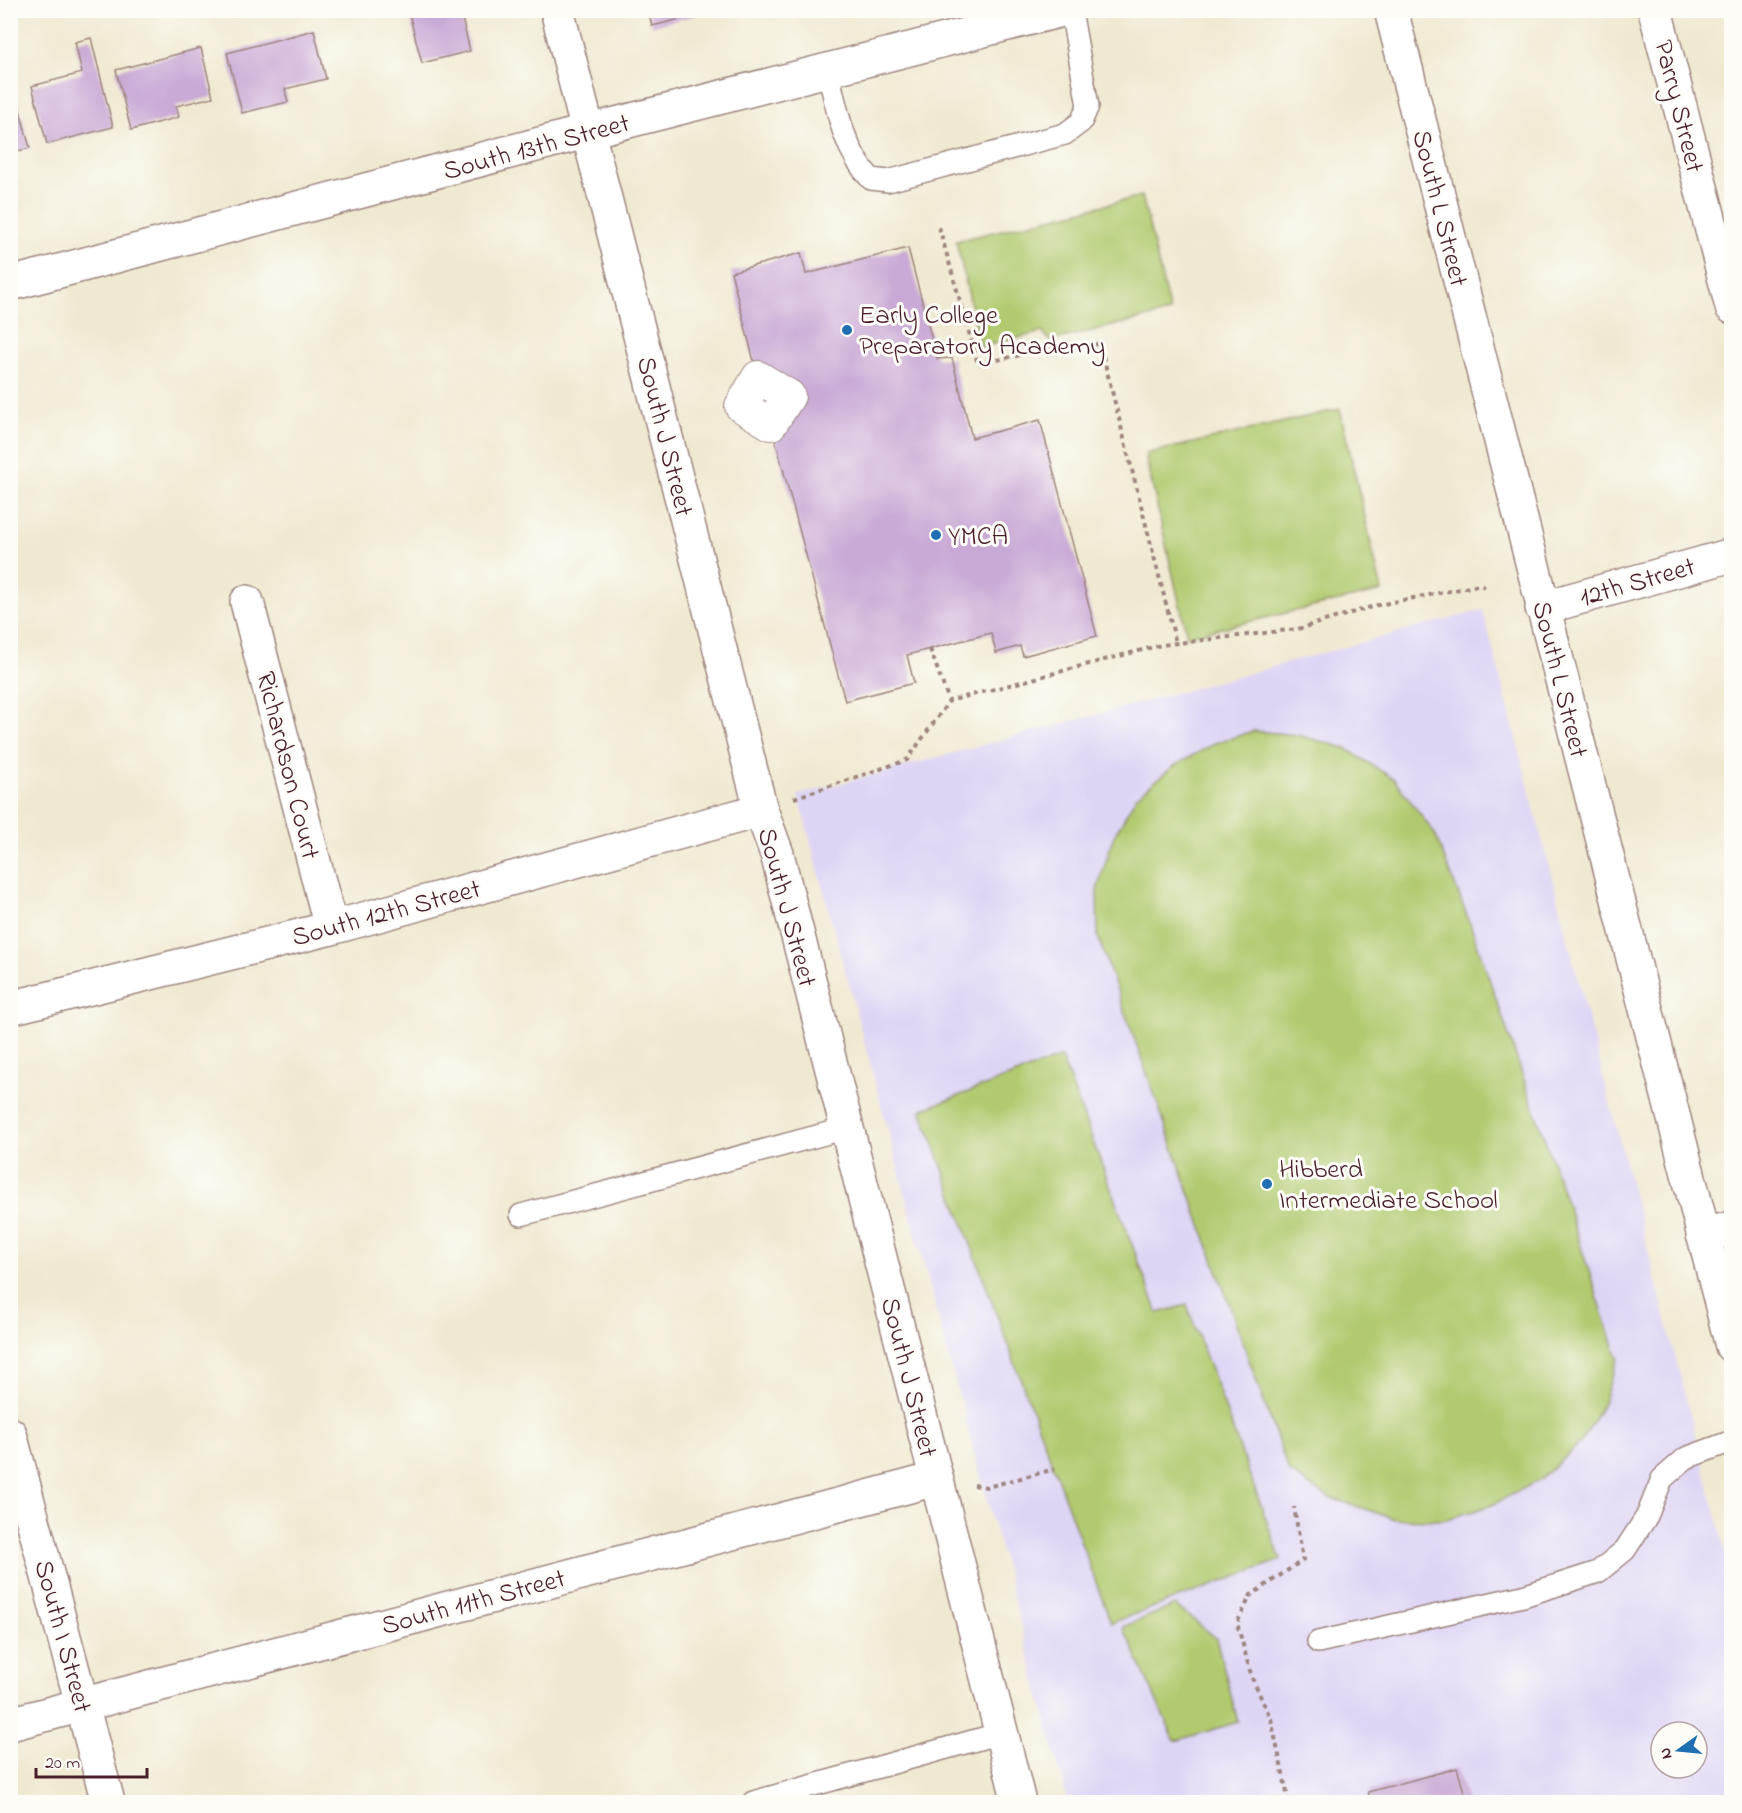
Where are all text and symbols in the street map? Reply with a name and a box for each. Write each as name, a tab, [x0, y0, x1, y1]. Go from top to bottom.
street label: Parry Street	[1642, 36, 1713, 177]
street label: South 13th Street	[439, 105, 634, 192]
street label: South L Street	[1400, 126, 1477, 291]
place label: Early College Preparatory Academy	[859, 297, 1105, 367]
marker: Early College Preparatory Academy	[840, 323, 854, 337]
street label: South J Street	[625, 353, 702, 521]
place label: YMCA	[948, 518, 1008, 557]
marker: YMCA	[929, 528, 943, 542]
street label: 12th Street	[1575, 548, 1700, 619]
street label: South L Street	[1520, 597, 1597, 762]
street label: Richardson Court	[244, 668, 329, 864]
street label: South J Street	[746, 824, 826, 992]
street label: South 12th Street	[288, 870, 485, 958]
place label: Hibberd Intermediate School	[1279, 1151, 1498, 1221]
marker: Hibberd Intermediate School	[1260, 1177, 1274, 1191]
street label: South J Street	[869, 1294, 946, 1462]
street label: South I Street	[22, 1556, 101, 1717]
street label: South 11th Street	[377, 1560, 570, 1647]
north arrow	[1649, 1720, 1709, 1780]
scale bar	[36, 1741, 147, 1779]
text: N	[1653, 1745, 1679, 1762]
text: 20 m	[45, 1751, 80, 1777]

